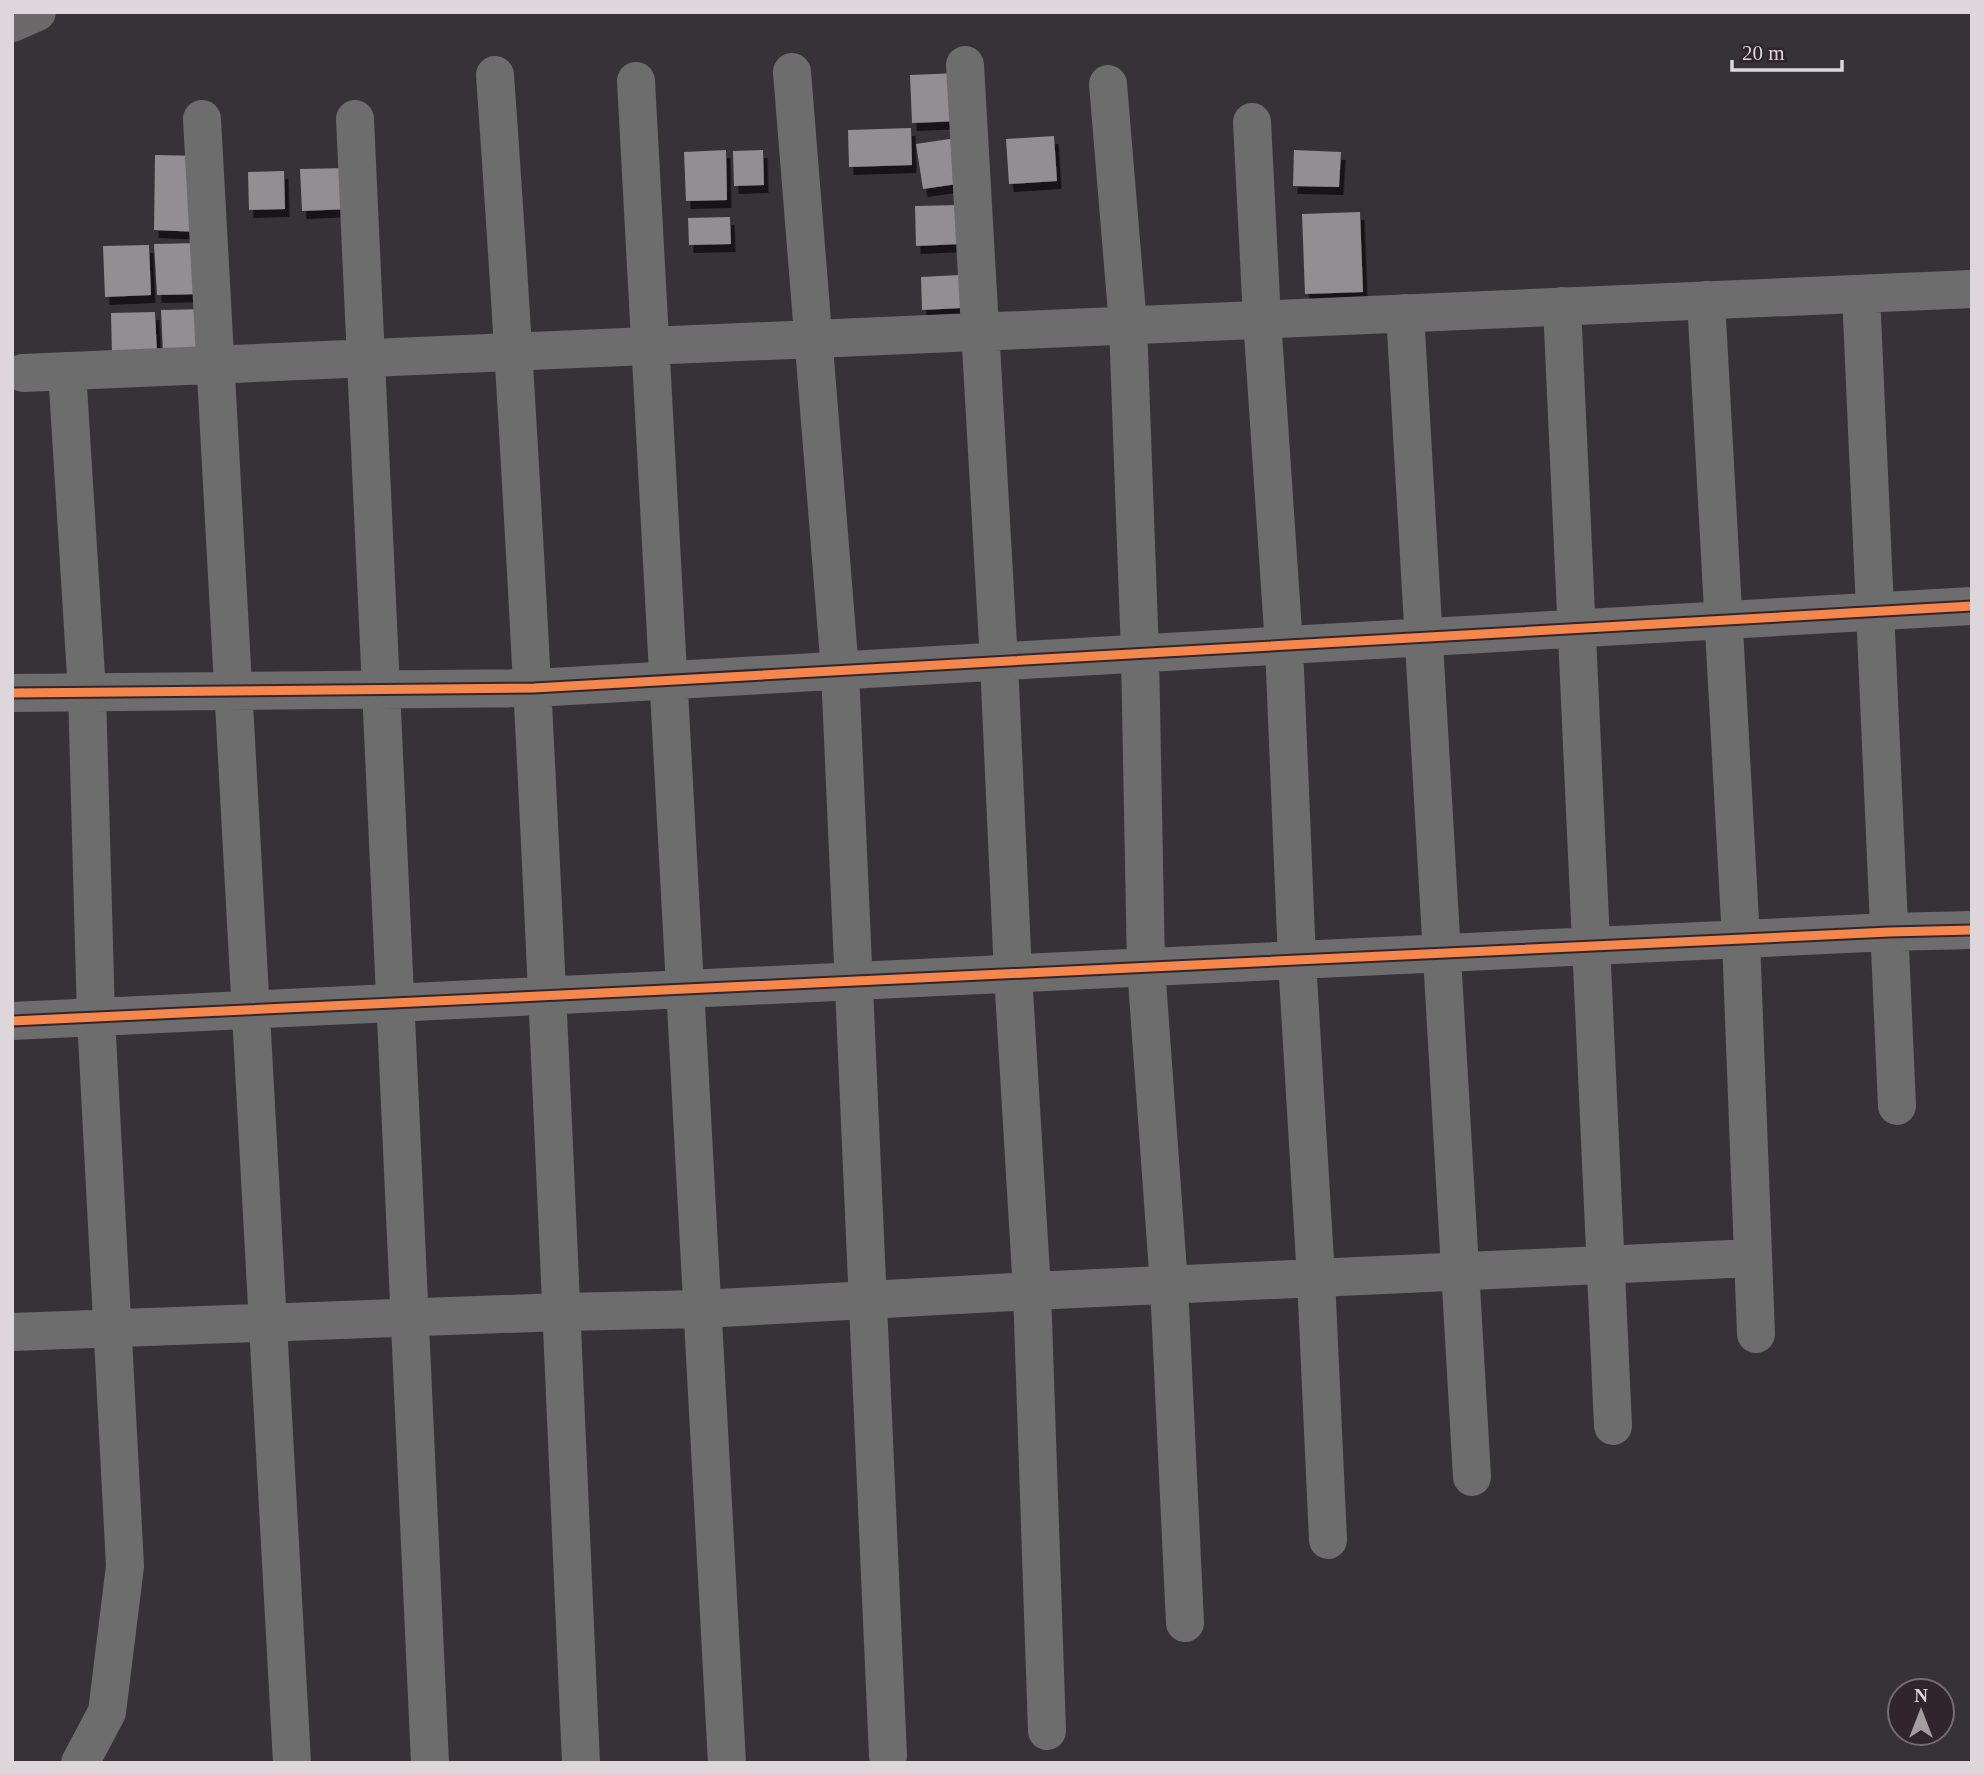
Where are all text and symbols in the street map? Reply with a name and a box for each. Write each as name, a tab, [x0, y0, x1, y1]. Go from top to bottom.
scale bar	[1732, 28, 1842, 72]
text: 20 m	[1742, 41, 1785, 65]
north arrow	[1886, 1677, 1956, 1747]
text: N	[1914, 1685, 1928, 1706]

